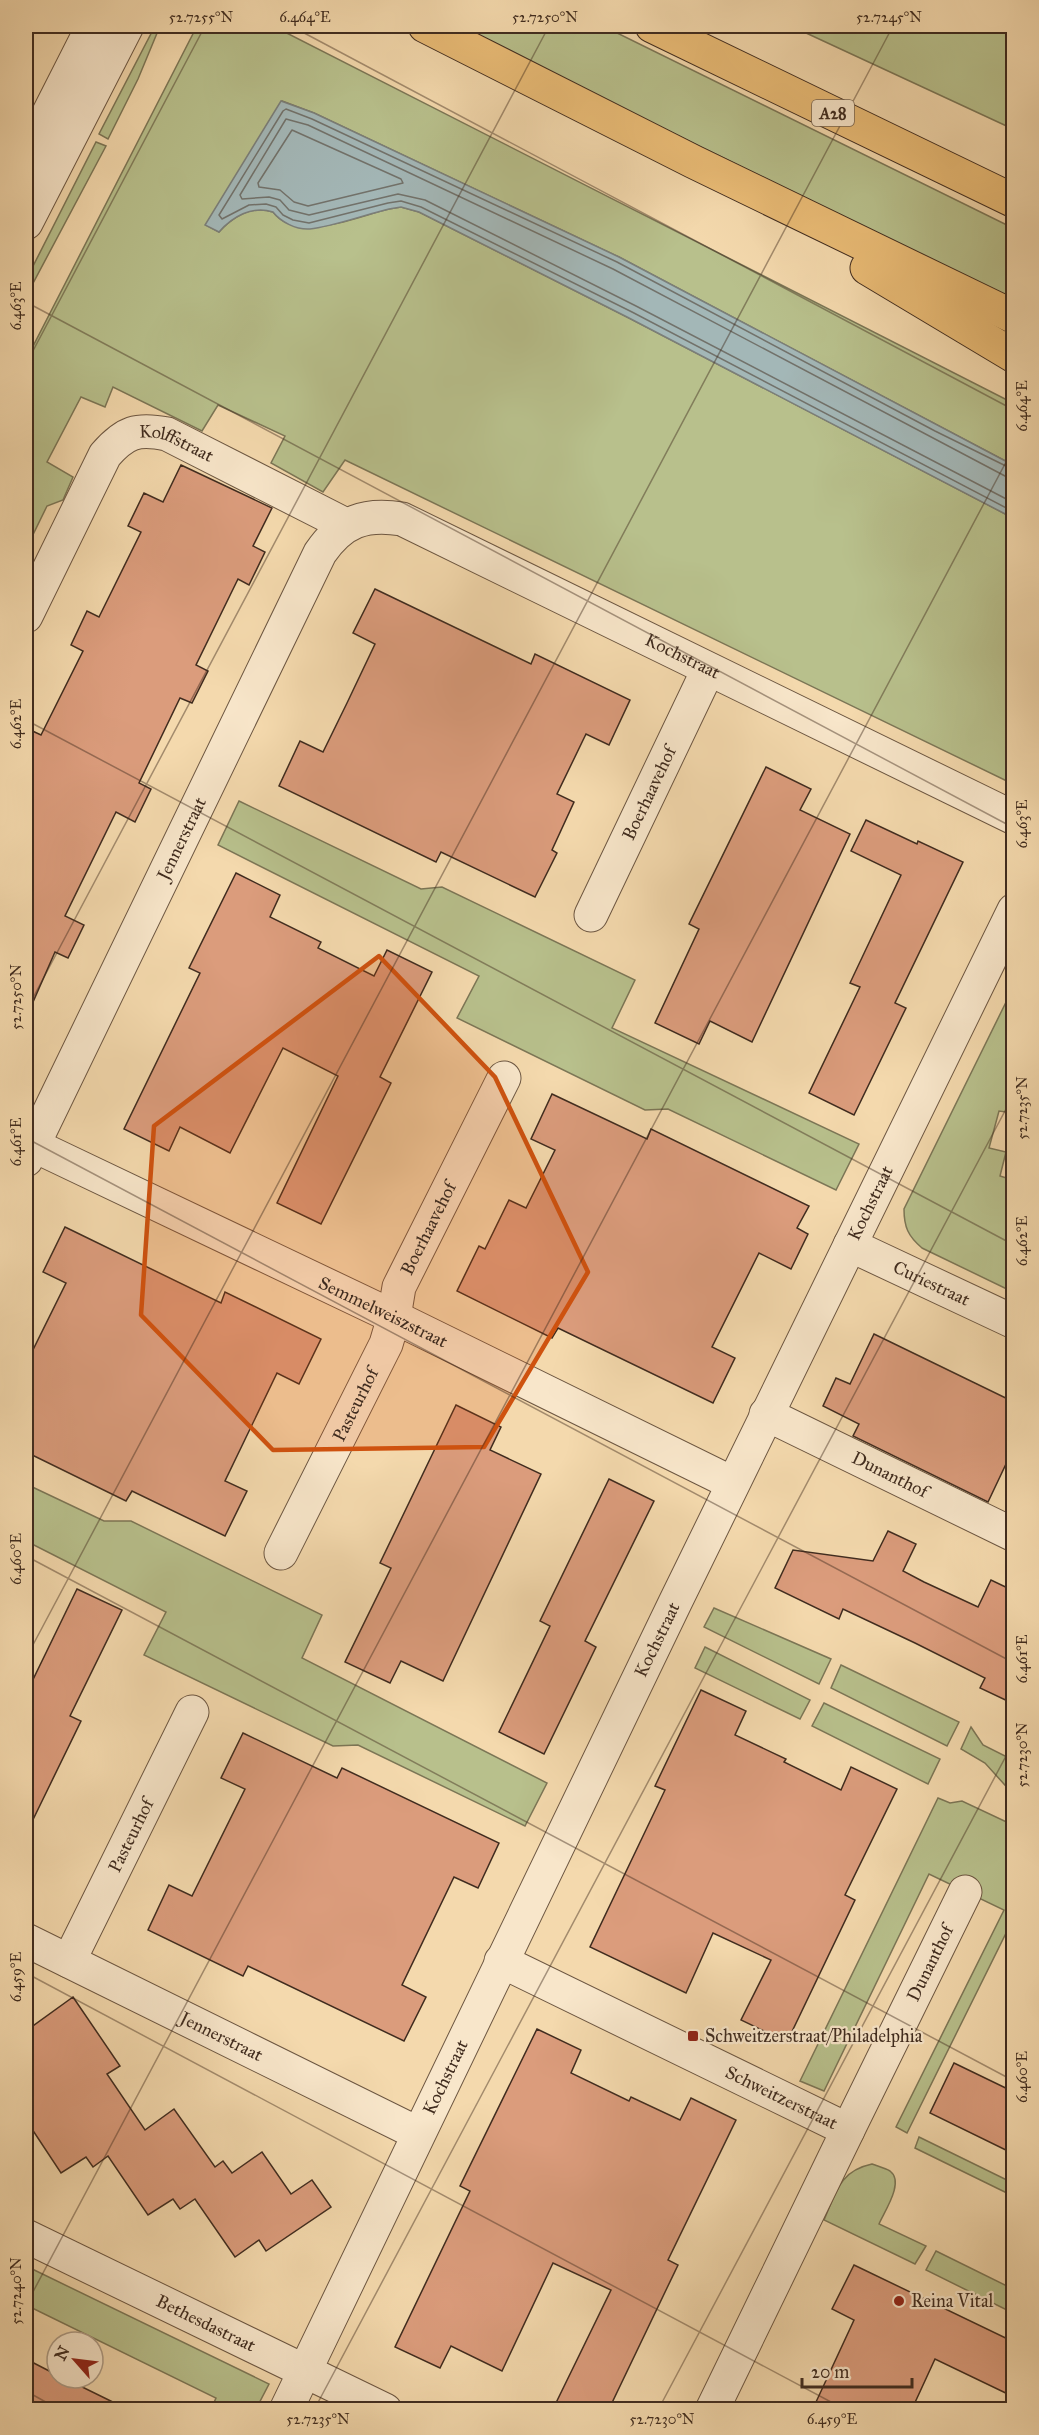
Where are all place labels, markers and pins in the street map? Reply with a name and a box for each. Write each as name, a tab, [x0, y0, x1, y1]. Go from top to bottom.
place label: Schweitzerstraat/Philadelphia	[705, 2025, 923, 2047]
marker: Schweitzerstraat/Philadelphia	[686, 2029, 700, 2043]
place label: Reina Vital	[911, 2290, 994, 2312]
marker: Reina Vital	[892, 2294, 906, 2308]

